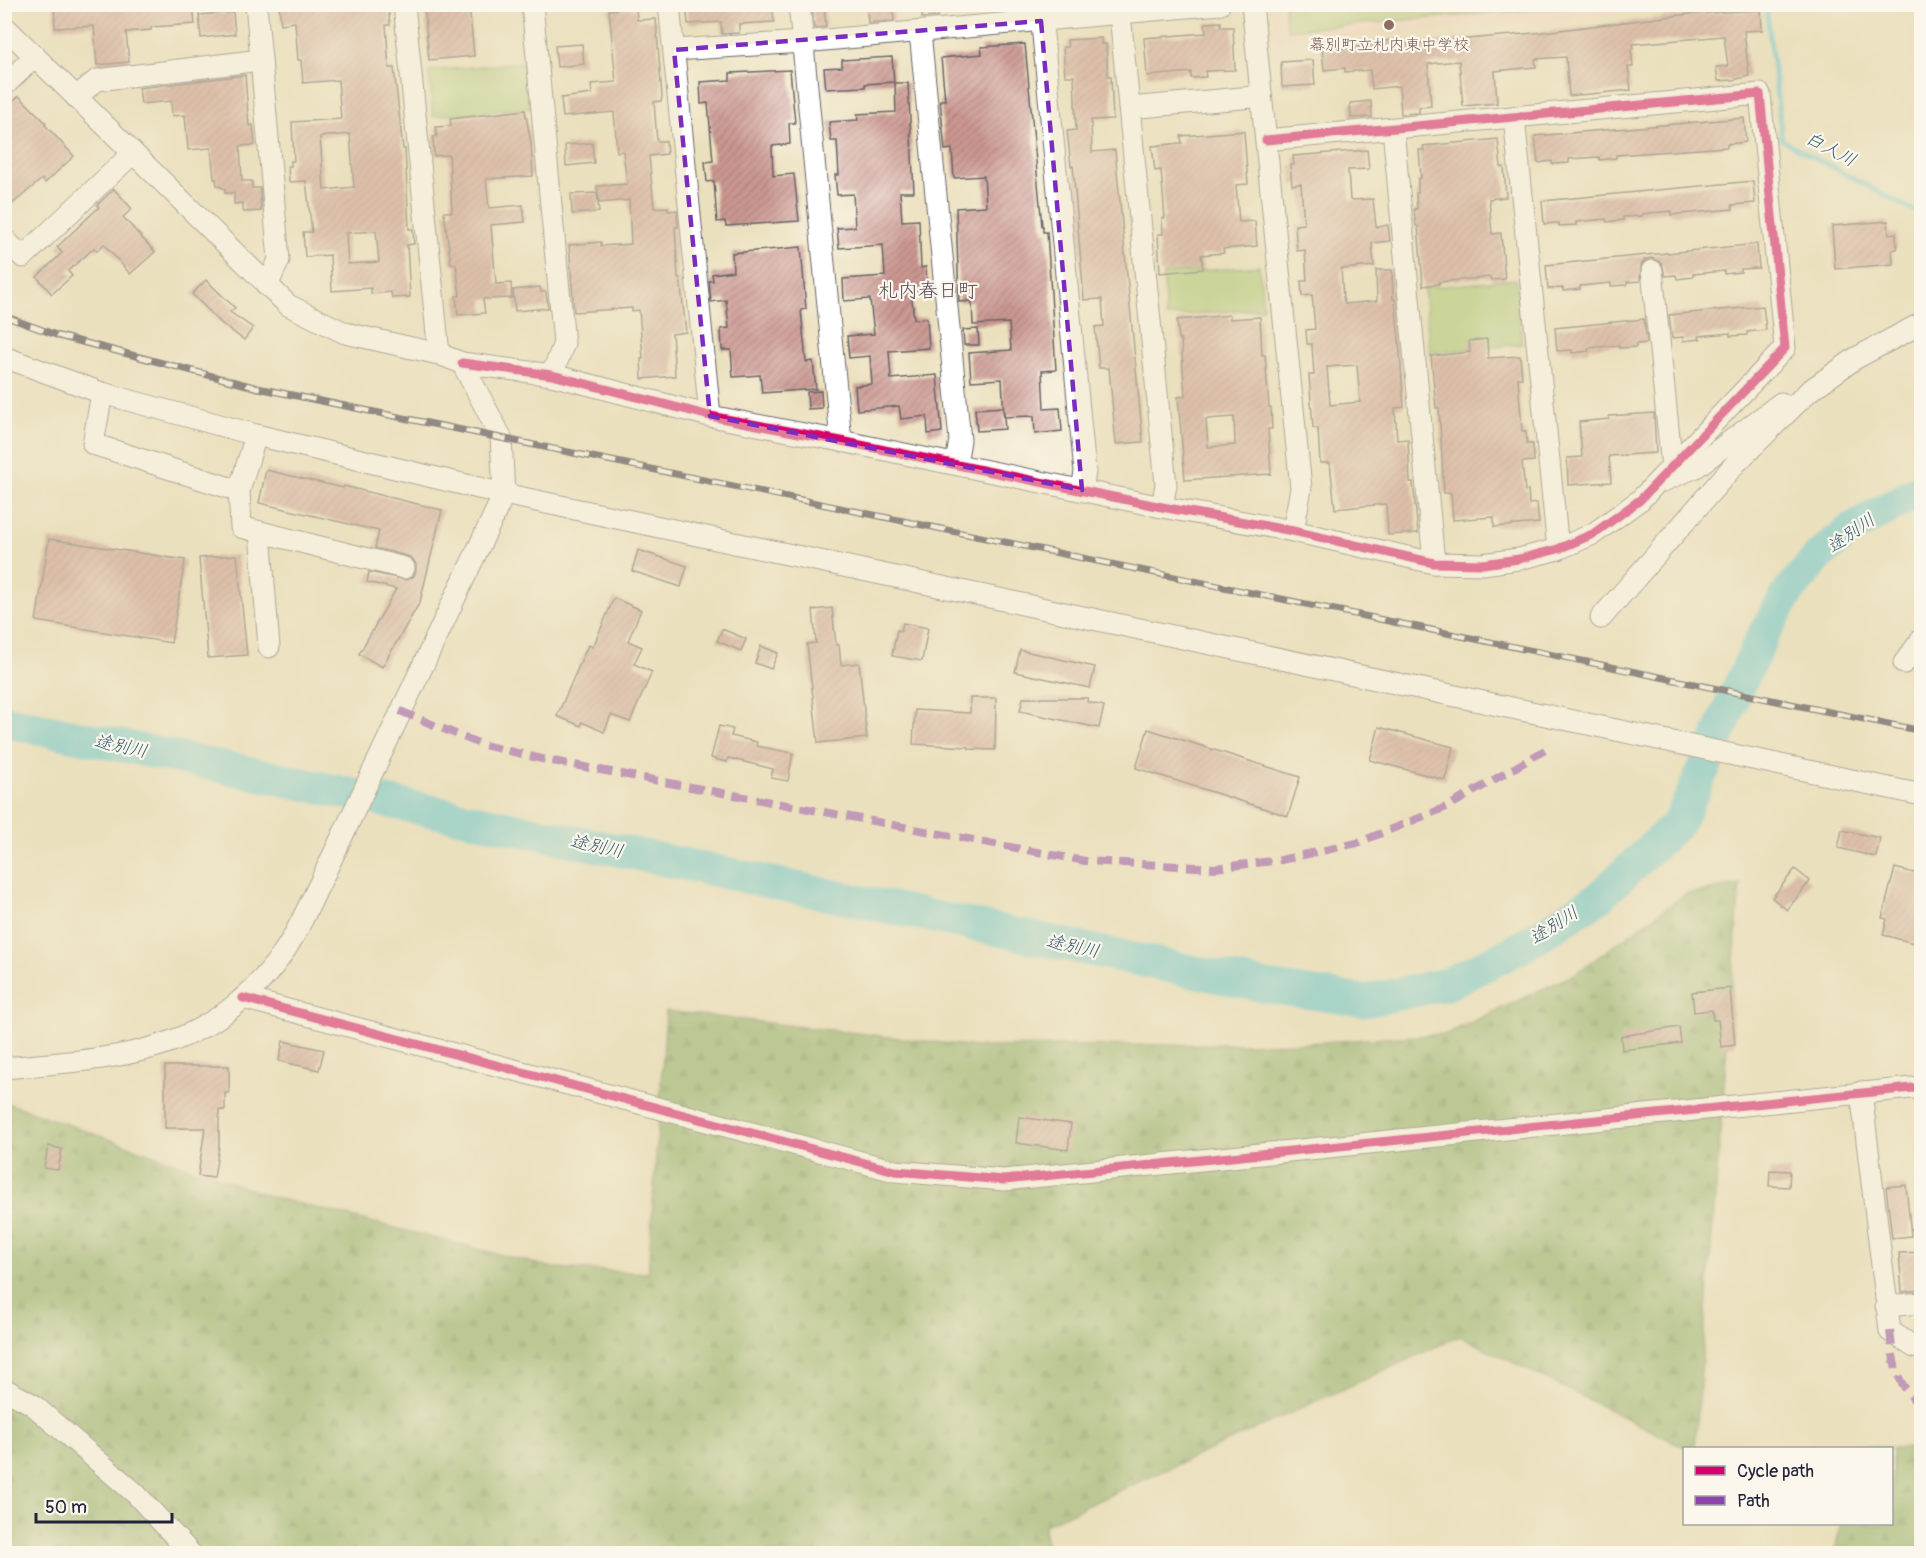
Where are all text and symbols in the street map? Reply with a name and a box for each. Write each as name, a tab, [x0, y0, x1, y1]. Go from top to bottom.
marker: 幕別町立札内東中学校	[1382, 18, 1396, 32]
place label: 幕別町立札内東中学校	[1309, 35, 1469, 55]
water label: 白人川	[1802, 127, 1860, 172]
district label: 札内春日町	[878, 278, 978, 303]
water label: 途別川	[1823, 509, 1880, 558]
water label: 途別川	[92, 730, 150, 763]
water label: 途別川	[568, 830, 626, 863]
water label: 途別川	[1525, 901, 1583, 950]
water label: 途別川	[1044, 930, 1102, 963]
legend	[1683, 1447, 1893, 1525]
text: Cycle path	[1737, 1460, 1814, 1483]
scale bar	[36, 1486, 172, 1524]
text: Path	[1737, 1490, 1770, 1513]
text: 50 m	[45, 1496, 87, 1519]

